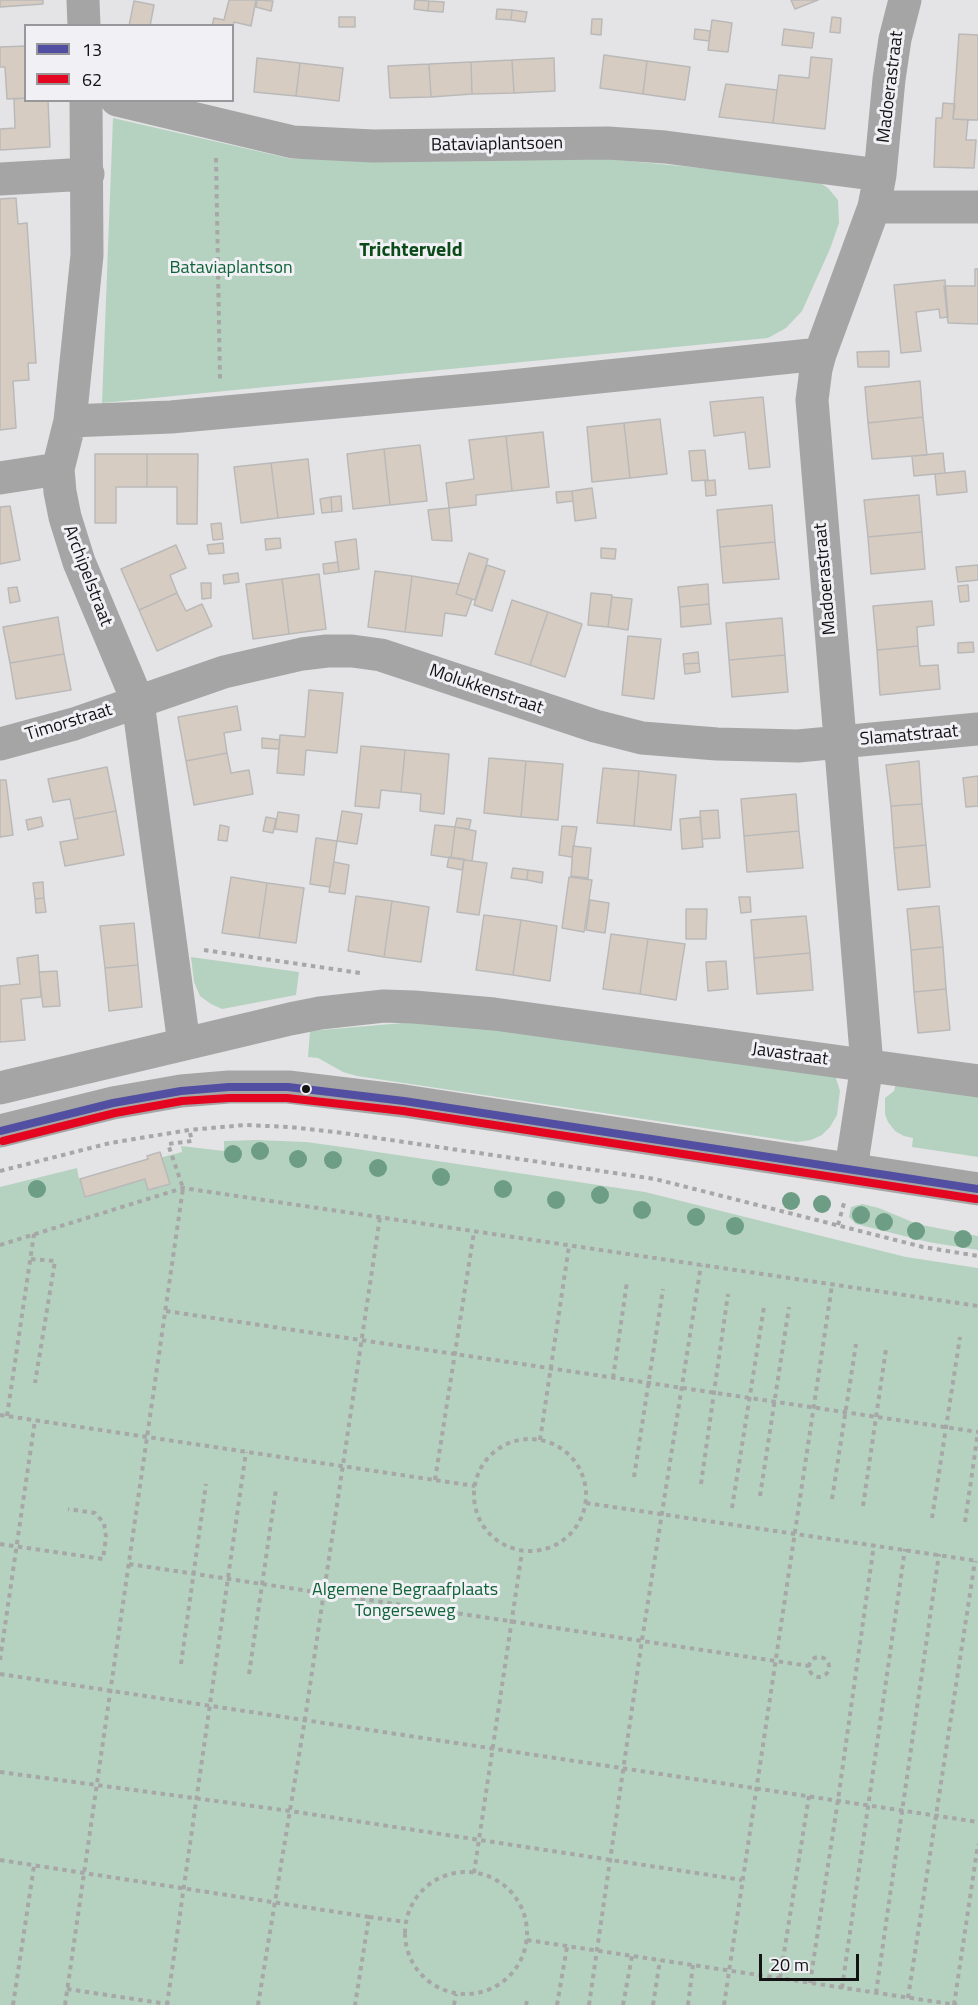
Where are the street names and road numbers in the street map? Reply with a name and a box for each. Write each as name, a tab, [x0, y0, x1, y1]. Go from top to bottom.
street label: Madoerastraat	[873, 30, 909, 144]
street label: Bataviaplantsoen	[431, 133, 563, 157]
street label: Madoerastraat	[810, 522, 842, 636]
street label: Archipelstraat	[58, 523, 116, 629]
street label: Molukkenstraat	[426, 660, 546, 720]
street label: Timorstraat	[23, 700, 115, 746]
street label: Slamatstraat	[859, 721, 959, 751]
street label: Javastraat	[750, 1039, 830, 1071]

